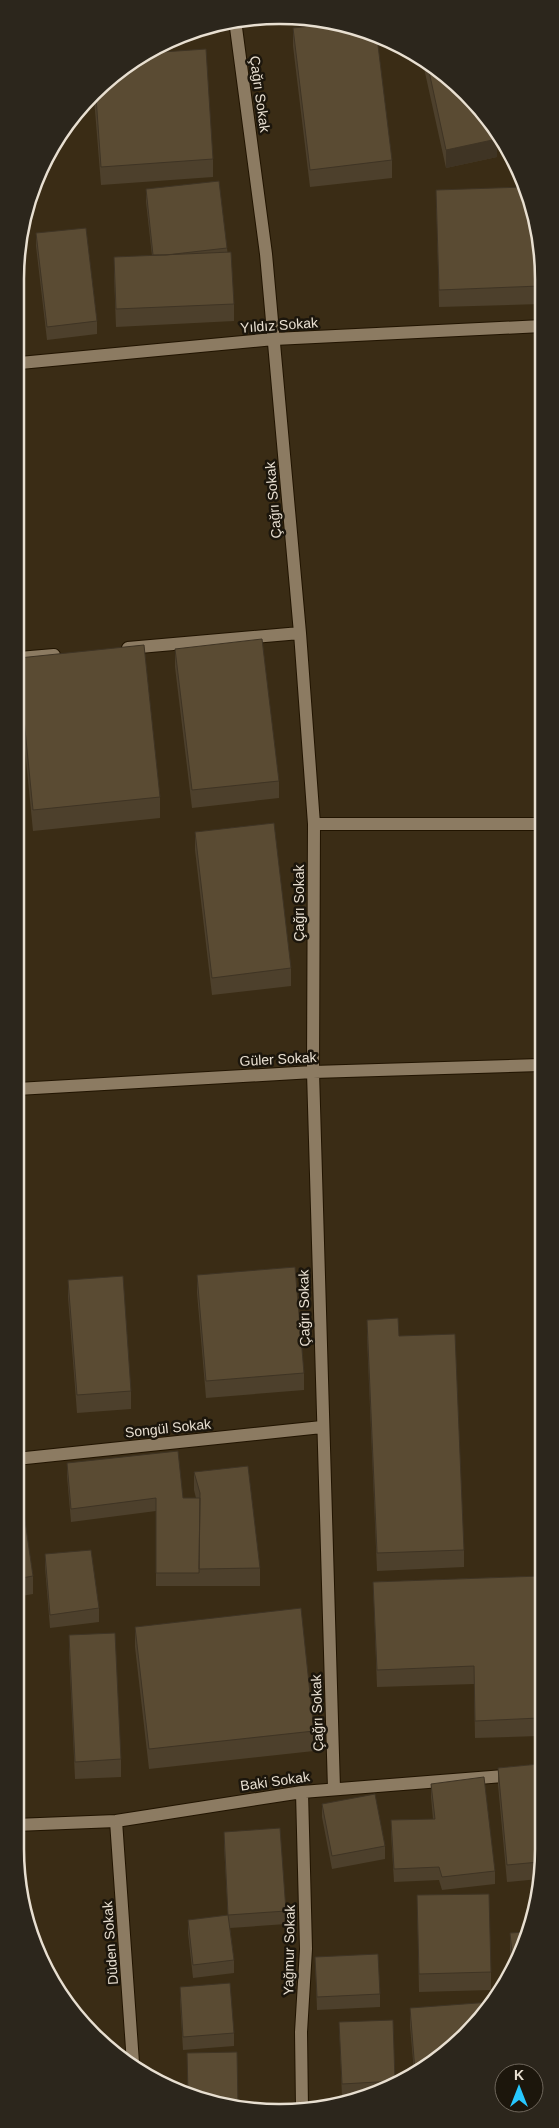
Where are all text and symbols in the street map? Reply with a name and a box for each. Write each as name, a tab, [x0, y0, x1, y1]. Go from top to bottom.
street label: Çağrı Sokak	[247, 55, 273, 134]
street label: Yıldız Sokak	[240, 314, 319, 336]
street label: Çağrı Sokak	[262, 460, 284, 539]
street label: Çağrı Sokak	[291, 863, 307, 942]
street label: Güler Sokak	[239, 1049, 318, 1069]
street label: Çağrı Sokak	[295, 1268, 313, 1347]
street label: Songül Sokak	[124, 1415, 213, 1440]
street label: Çağrı Sokak	[308, 1673, 326, 1752]
street label: Baki Sokak	[239, 1768, 312, 1794]
street label: Düden Sokak	[99, 1900, 121, 1985]
street label: Yağmur Sokak	[280, 1903, 298, 1996]
north arrow	[494, 2063, 544, 2113]
text: K	[514, 2067, 524, 2083]

